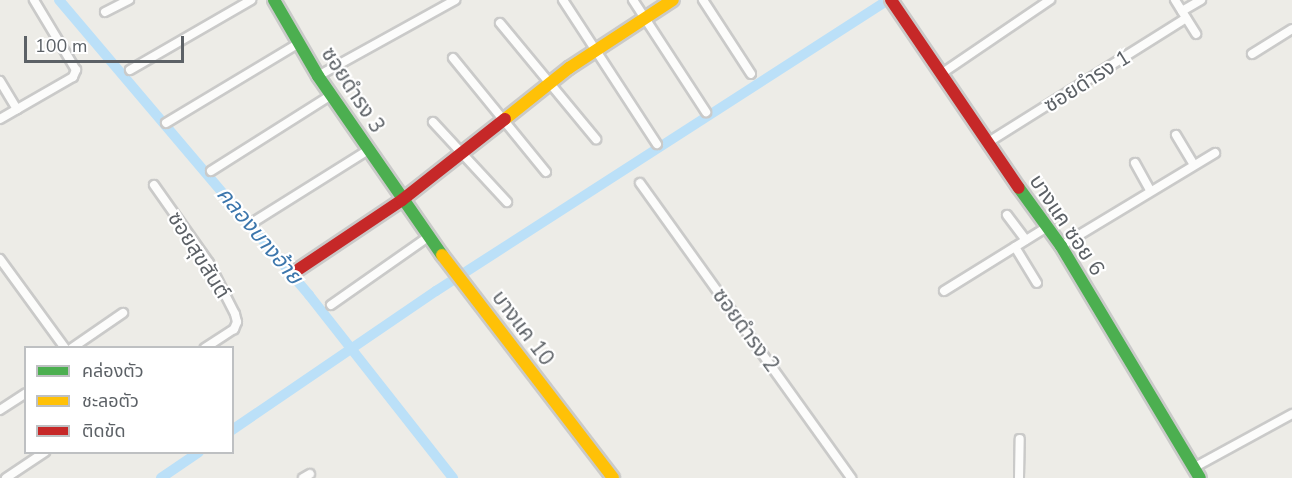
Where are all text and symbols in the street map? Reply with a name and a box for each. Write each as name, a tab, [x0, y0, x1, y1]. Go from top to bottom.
scale bar	[27, 24, 188, 62]
text: 100 m	[35, 34, 87, 58]
street label: ซอยดำรง 3	[316, 42, 390, 138]
street label: ซอยดำรง 1	[1039, 45, 1135, 117]
street label: บางแค ซอย 6	[1024, 170, 1110, 280]
water label: คลองบางอ้าย	[211, 182, 307, 290]
street label: ซอยสุขสันต์	[162, 207, 236, 303]
street label: ซอยดำรง 2	[707, 283, 785, 377]
street label: บางแค 10	[487, 285, 559, 371]
legend	[24, 346, 234, 454]
text: คล่องตัว	[82, 359, 144, 383]
text: ชะลอตัว	[82, 389, 139, 413]
text: ติดขัด	[82, 419, 125, 443]

